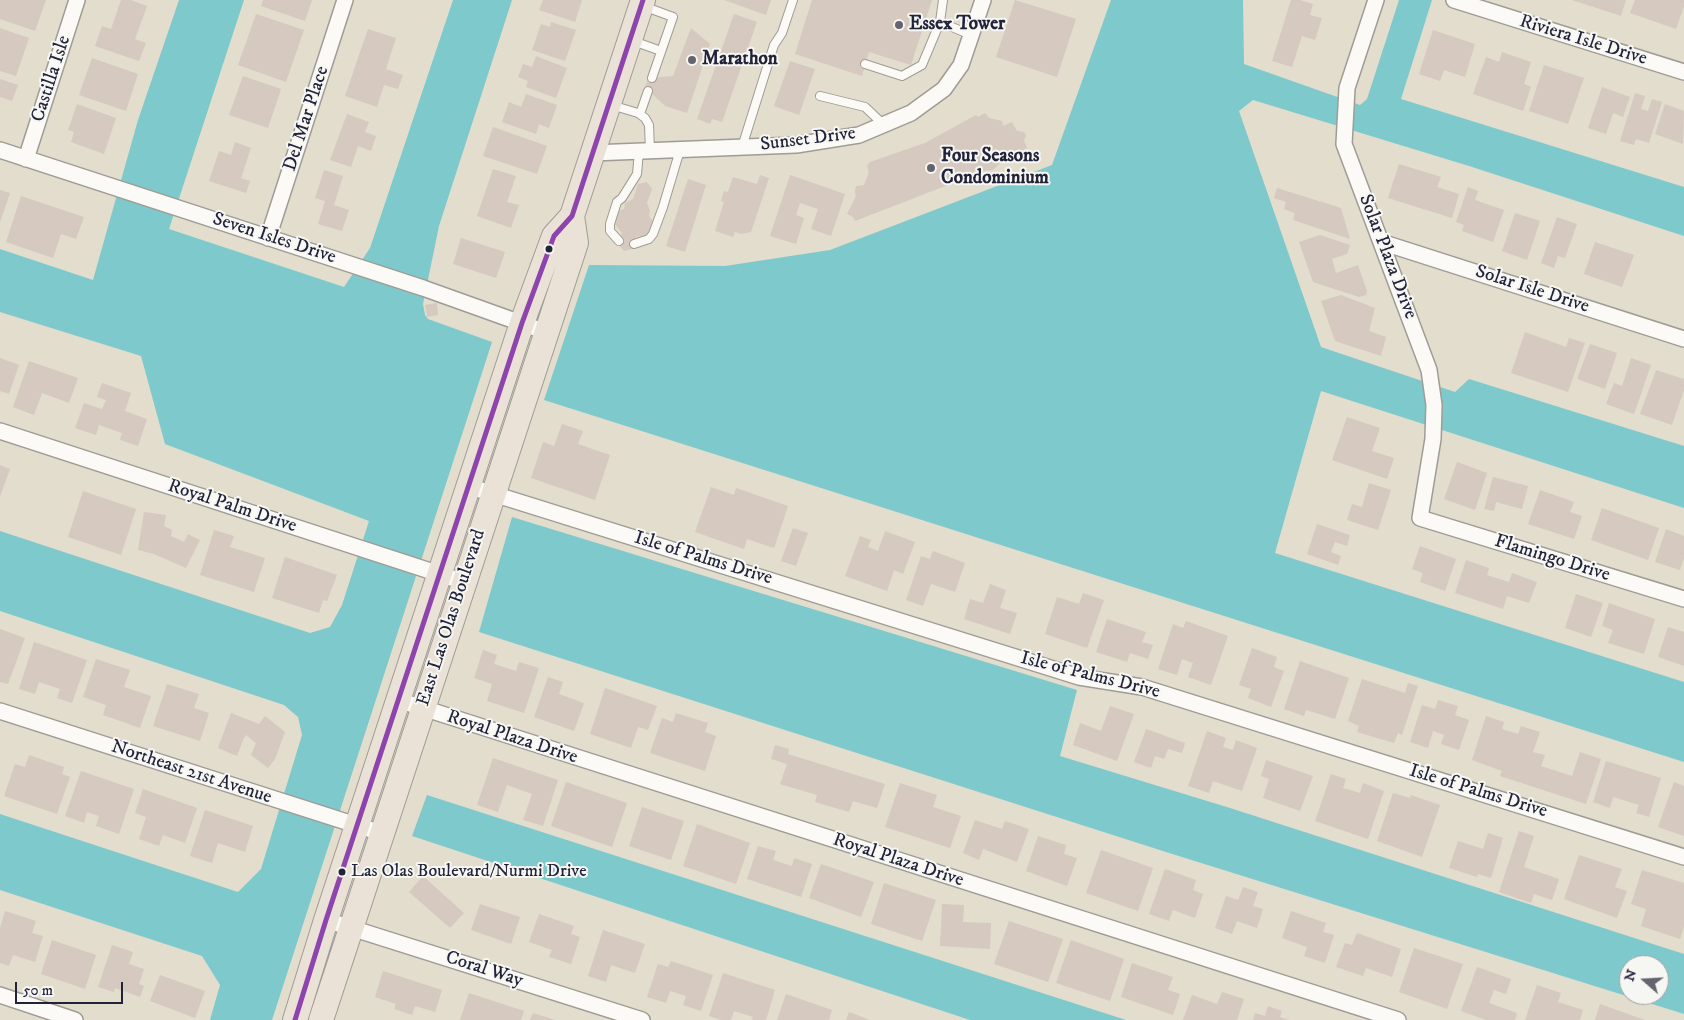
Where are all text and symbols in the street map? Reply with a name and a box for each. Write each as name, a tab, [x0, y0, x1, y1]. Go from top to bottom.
street label: Riviera Isle Drive	[1517, 11, 1649, 71]
place label: Essex Tower	[909, 14, 1005, 36]
marker: Essex Tower	[893, 19, 905, 31]
street label: Castilla Isle	[27, 33, 77, 125]
place label: Marathon	[702, 49, 778, 71]
marker: Marathon	[686, 54, 698, 66]
street label: Del Mar Place	[279, 64, 335, 174]
street label: Sunset Drive	[759, 123, 857, 157]
place label: Four Seasons Condominium	[941, 146, 1049, 190]
marker: Four Seasons Condominium	[925, 162, 937, 174]
street label: Solar Plaza Drive	[1353, 192, 1421, 322]
street label: Seven Isles Drive	[209, 208, 339, 270]
unlabelled marker	[544, 244, 554, 254]
street label: Solar Isle Drive	[1472, 261, 1592, 319]
street label: Royal Palm Drive	[165, 475, 299, 539]
street label: East Las Olas Boulevard	[413, 527, 491, 709]
street label: Isle of Palms Drive	[631, 527, 775, 591]
street label: Flamingo Drive	[1492, 531, 1612, 587]
street label: Isle of Palms Drive	[1018, 648, 1162, 704]
street label: Royal Plaza Drive	[444, 706, 580, 770]
street label: Northeast 21st Avenue	[108, 736, 274, 810]
street label: Isle of Palms Drive	[1406, 760, 1550, 824]
street label: Royal Plaza Drive	[830, 829, 966, 893]
place label: Las Olas Boulevard/Nurmi Drive	[351, 861, 587, 883]
marker: Las Olas Boulevard/Nurmi Drive	[337, 867, 347, 877]
street label: Coral Way	[442, 947, 526, 993]
north arrow	[1619, 955, 1669, 1005]
text: N	[1620, 967, 1641, 984]
scale bar	[18, 972, 125, 1004]
text: 50 m	[23, 981, 53, 1000]

